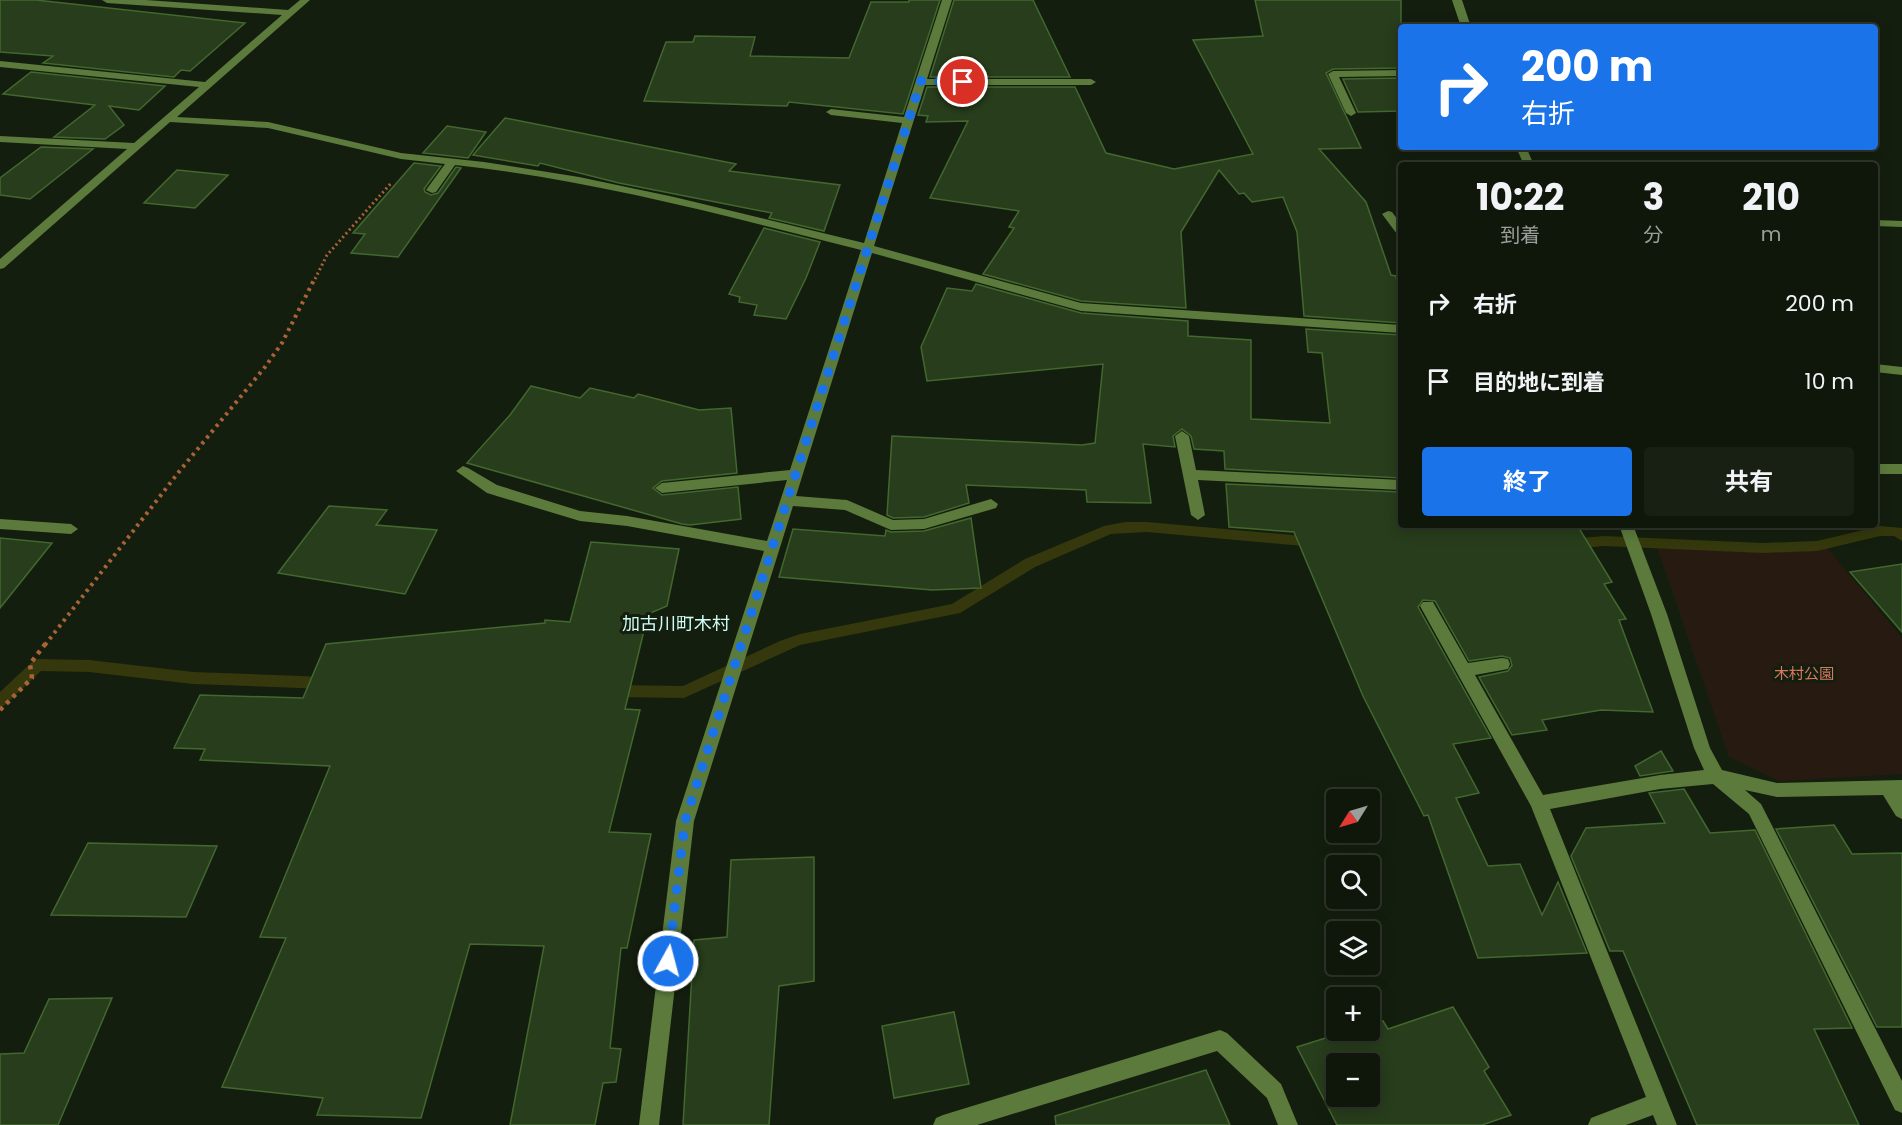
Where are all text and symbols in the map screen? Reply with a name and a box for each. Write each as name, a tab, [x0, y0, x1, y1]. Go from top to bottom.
text: 200 m	[1521, 37, 1653, 96]
icon: right	[1422, 48, 1500, 126]
pin	[937, 56, 988, 107]
icon: arrive	[946, 65, 979, 98]
text: 右折	[1521, 95, 1575, 132]
text: 10:22	[1476, 172, 1564, 223]
text: 3	[1642, 172, 1664, 223]
text: 210	[1742, 172, 1800, 223]
text: m	[1761, 220, 1781, 248]
text: 到着	[1500, 221, 1540, 249]
text: 分	[1643, 221, 1663, 249]
icon: right	[1422, 287, 1455, 320]
text: 200 m	[1785, 288, 1854, 319]
text: 右折	[1473, 289, 1517, 320]
icon: arrive	[1422, 365, 1455, 398]
text: 10 m	[1805, 366, 1854, 397]
text: 目的地に到着	[1473, 367, 1605, 398]
button: 終了	[1422, 447, 1632, 516]
button: 共有	[1644, 447, 1854, 516]
district label: 加古川町木村	[622, 611, 730, 636]
park label: 木村公園	[1774, 663, 1834, 684]
north arrow	[1326, 789, 1380, 843]
map controls	[1326, 789, 1380, 1107]
button: search	[1326, 855, 1380, 909]
button: layers	[1326, 921, 1380, 975]
position arrow	[636, 929, 700, 993]
button: +	[1326, 987, 1380, 1041]
button: −	[1326, 1053, 1380, 1107]

